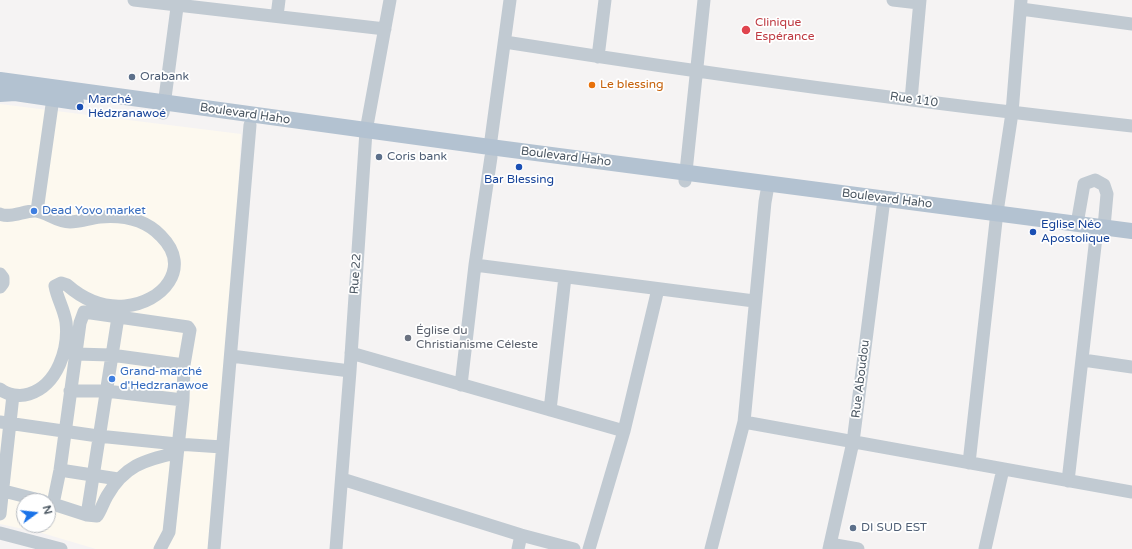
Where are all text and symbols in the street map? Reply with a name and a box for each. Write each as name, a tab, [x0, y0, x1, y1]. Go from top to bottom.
place label: Clinique Espérance	[755, 16, 814, 44]
marker: Clinique Espérance	[740, 24, 752, 36]
place label: Orabank	[140, 70, 189, 84]
marker: Orabank	[127, 72, 137, 82]
place label: Le blessing	[600, 78, 664, 92]
marker: Le blessing	[587, 80, 597, 90]
street label: Rue 110	[889, 90, 939, 110]
place label: Marché Hédzranawoé	[88, 93, 166, 121]
street label: Boulevard Haho	[199, 101, 291, 127]
marker: Marché Hédzranawoé	[75, 102, 85, 112]
street label: Boulevard Haho	[520, 144, 612, 170]
place label: Coris bank	[387, 150, 447, 164]
marker: Coris bank	[374, 152, 384, 162]
marker: Bar Blessing	[514, 162, 524, 172]
place label: Bar Blessing	[484, 173, 554, 187]
street label: Boulevard Haho	[841, 186, 933, 212]
place label: Dead Yovo market	[42, 204, 146, 218]
marker: Dead Yovo market	[29, 206, 39, 216]
place label: Eglise Néo Apostolique	[1041, 218, 1110, 246]
marker: Eglise Néo Apostolique	[1028, 227, 1038, 237]
street label: Rue 22	[347, 253, 365, 295]
place label: Église du Christianisme Céleste	[416, 324, 538, 352]
marker: Église du Christianisme Céleste	[403, 333, 413, 343]
street label: Rue Aboudou	[849, 339, 873, 419]
place label: Grand-marché d'Hedzranawoe	[120, 365, 208, 393]
marker: Grand-marché d'Hedzranawoe	[107, 374, 117, 384]
north arrow	[16, 493, 56, 533]
text: N	[40, 504, 55, 516]
place label: DI SUD EST	[861, 521, 927, 535]
marker: DI SUD EST	[848, 523, 858, 533]

